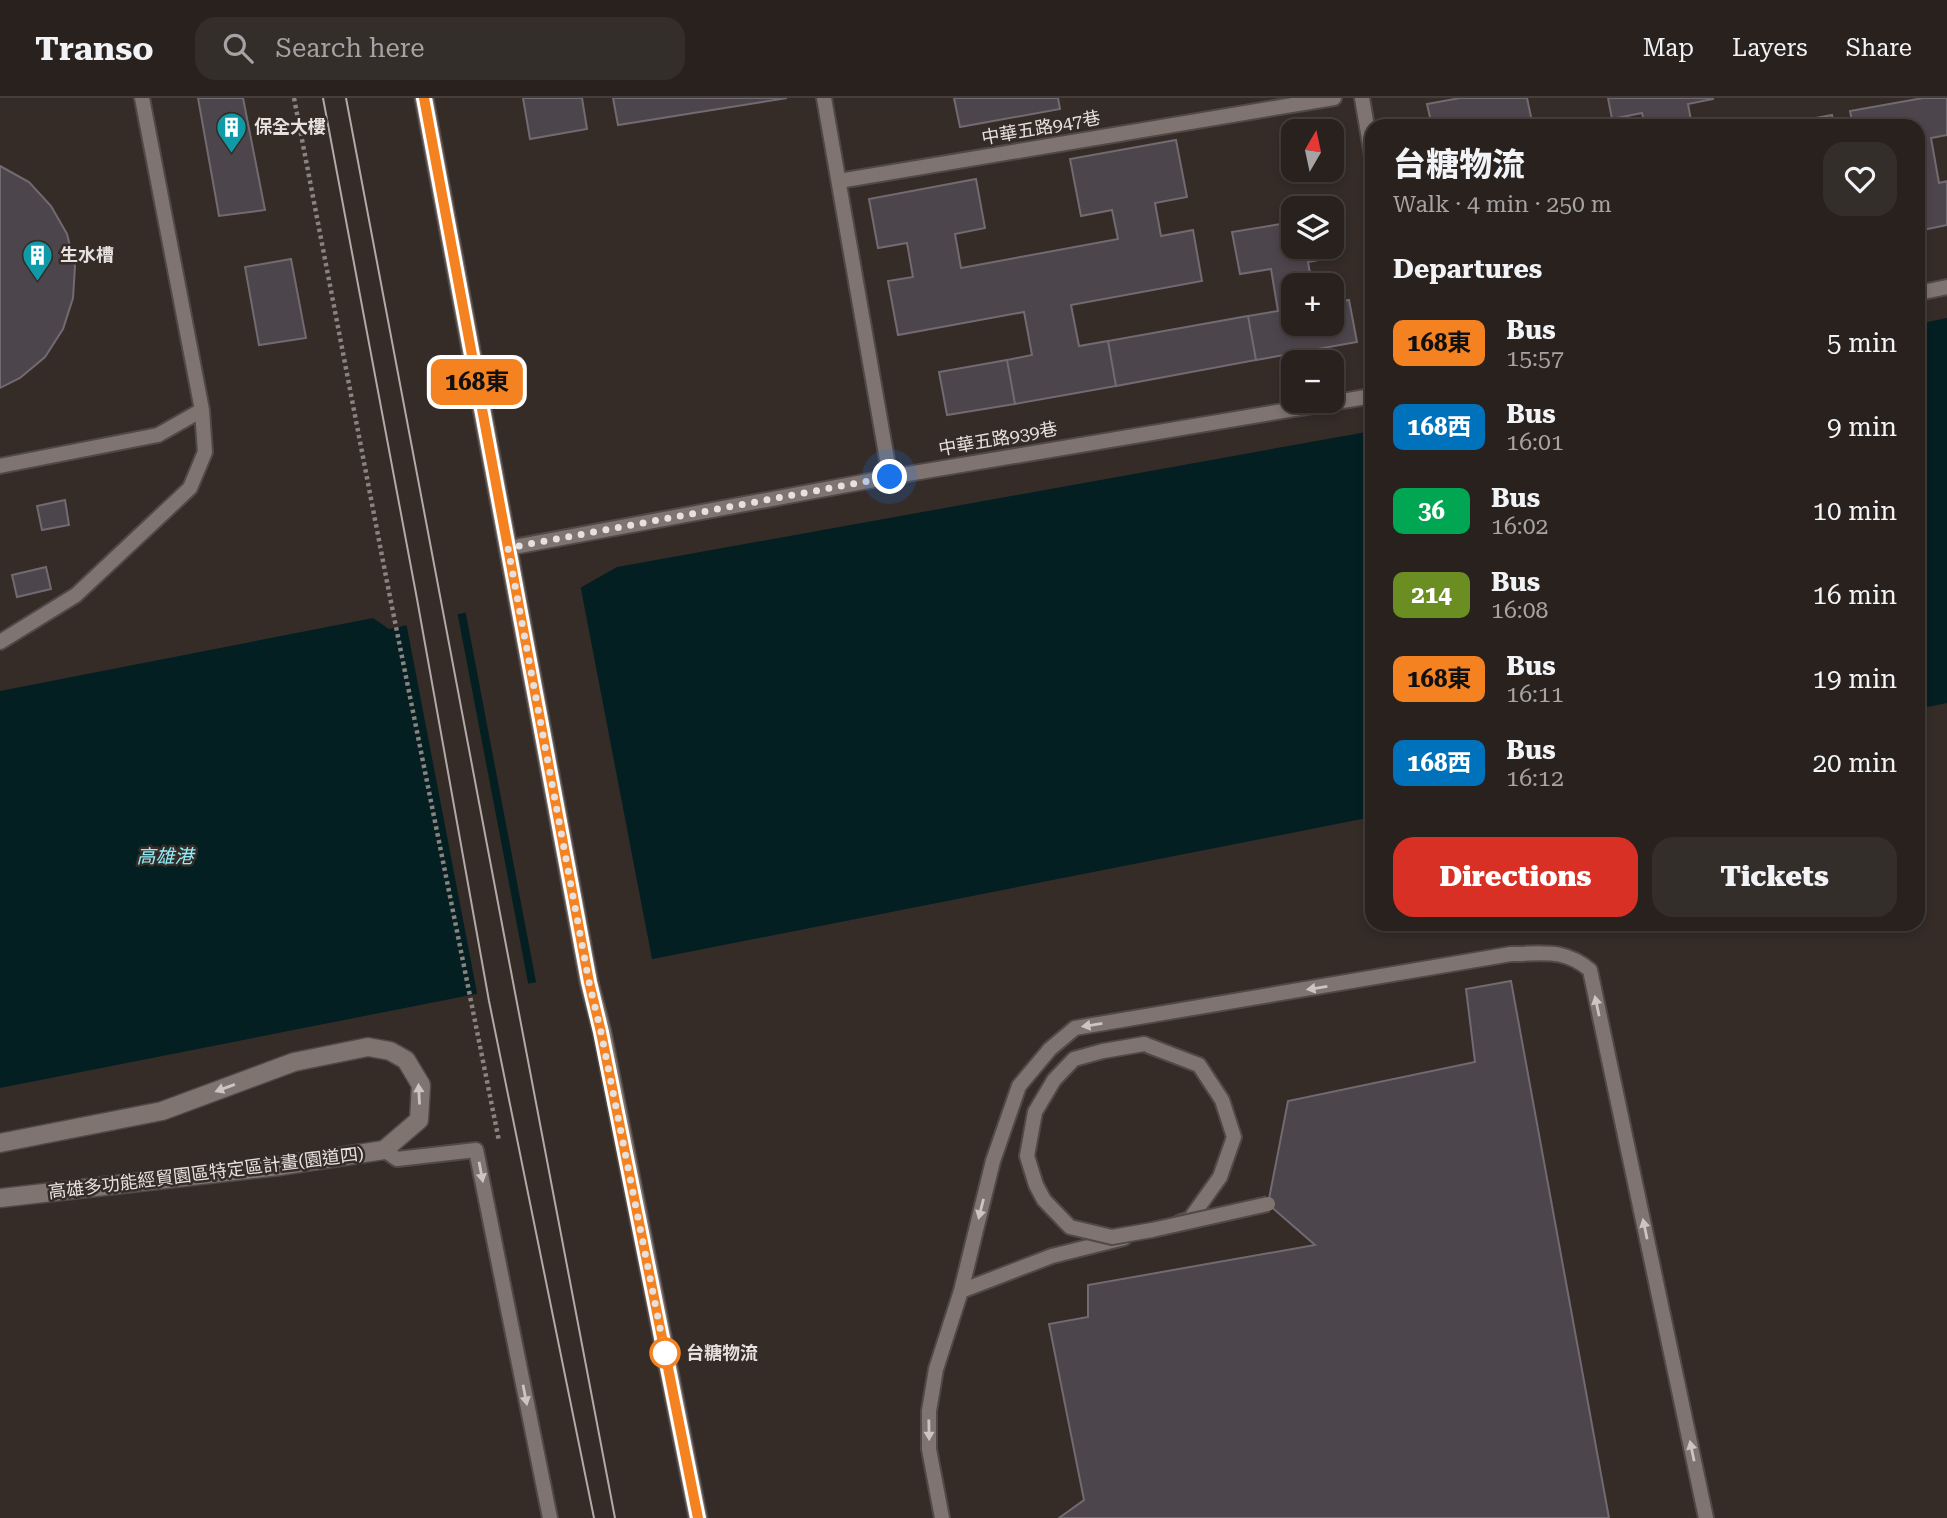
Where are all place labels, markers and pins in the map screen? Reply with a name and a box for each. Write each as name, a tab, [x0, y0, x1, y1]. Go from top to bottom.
building icon: 保全大樓	[214, 110, 248, 154]
place label: 保全大樓	[254, 116, 326, 137]
building icon: 生水槽	[20, 238, 54, 282]
place label: 生水槽	[60, 244, 114, 265]
marker: 台糖物流	[650, 1338, 680, 1368]
place label: 台糖物流	[686, 1342, 758, 1363]

